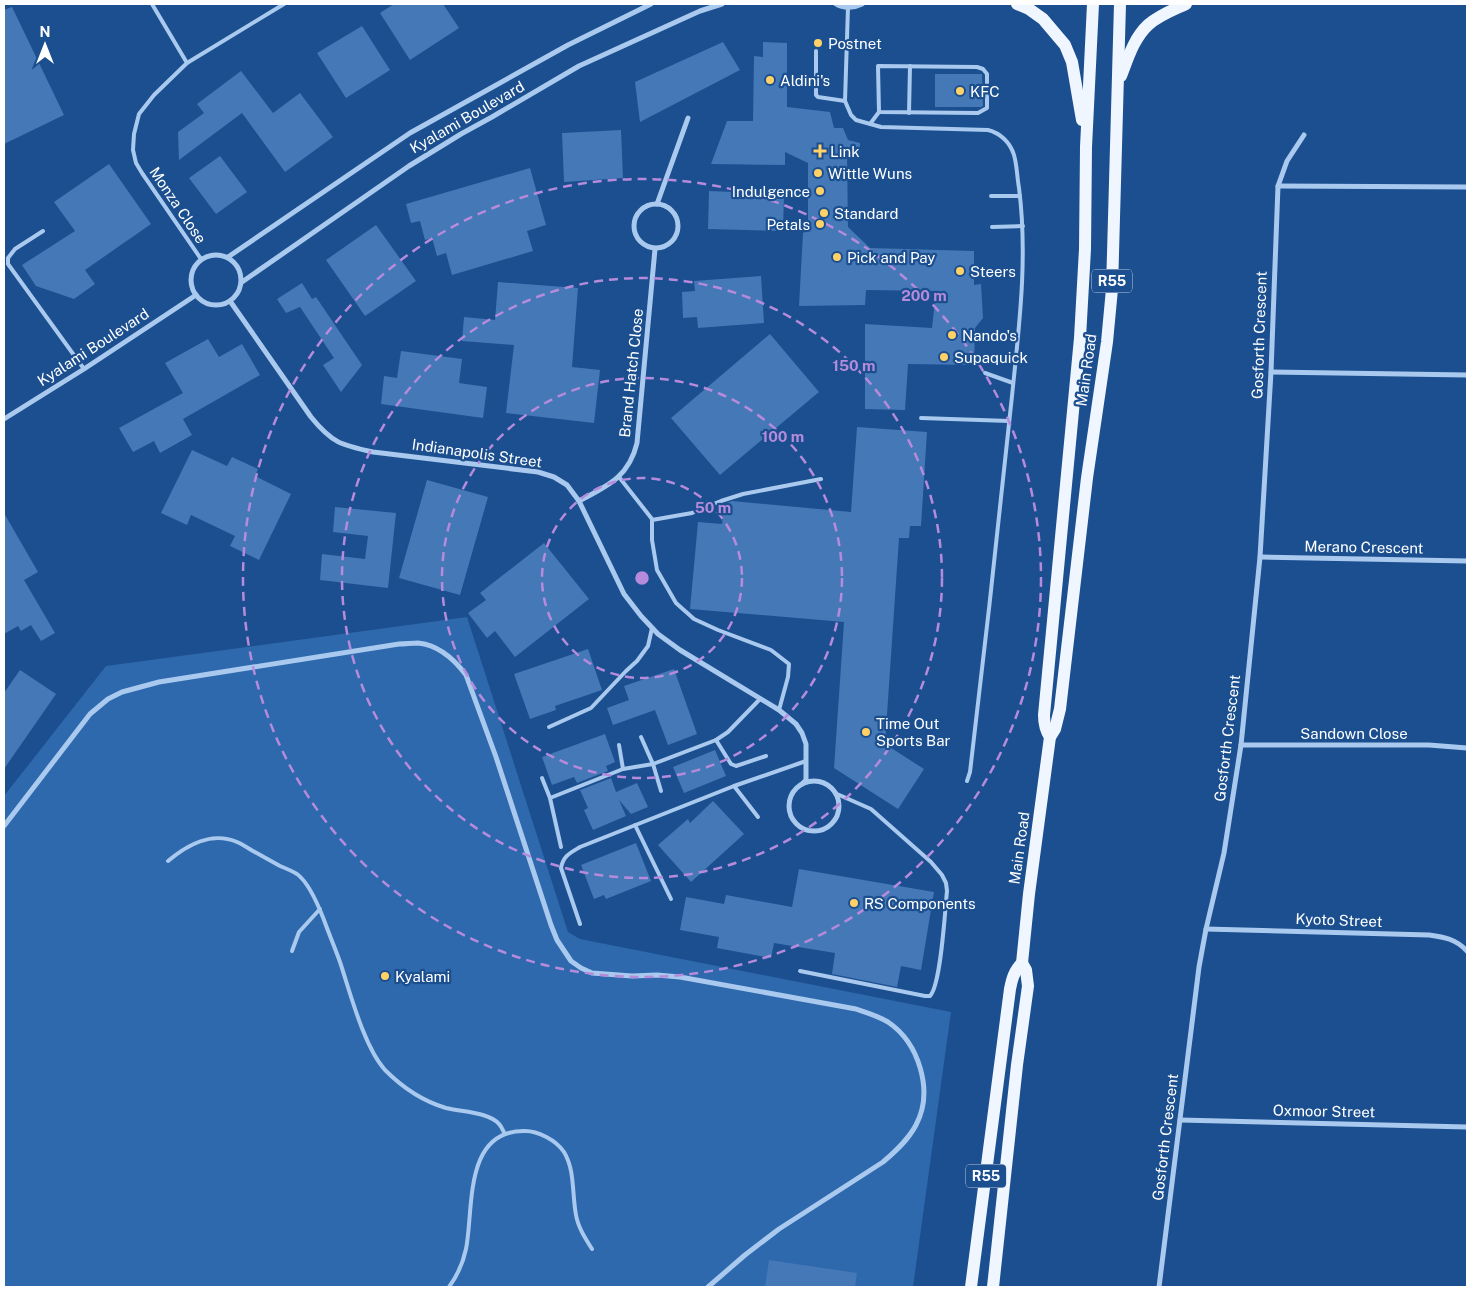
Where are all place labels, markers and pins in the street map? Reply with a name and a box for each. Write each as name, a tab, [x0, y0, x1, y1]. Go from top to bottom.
place label: Postnet	[828, 35, 882, 52]
marker: Postnet	[812, 37, 824, 49]
place label: Aldini's	[780, 72, 830, 89]
marker: Aldini's	[764, 74, 776, 86]
place label: KFC	[970, 83, 999, 100]
marker: KFC	[954, 85, 966, 97]
place label: Link	[830, 143, 860, 160]
marker: Link	[814, 145, 826, 157]
place label: Wittle Wuns	[828, 165, 912, 182]
marker: Wittle Wuns	[812, 167, 824, 179]
place label: Indulgence	[732, 183, 810, 200]
marker: Indulgence	[814, 185, 826, 197]
place label: Standard	[834, 205, 898, 222]
marker: Standard	[818, 207, 830, 219]
place label: Petals	[766, 216, 810, 233]
marker: Petals	[814, 218, 826, 230]
place label: Pick and Pay	[847, 249, 935, 266]
marker: Pick and Pay	[831, 251, 843, 263]
place label: Steers	[970, 263, 1016, 280]
marker: Steers	[954, 265, 966, 277]
place label: Nando's	[962, 327, 1017, 344]
marker: Nando's	[946, 329, 958, 341]
place label: Supaquick	[954, 349, 1028, 366]
marker: Supaquick	[938, 351, 950, 363]
centre of rings	[633, 569, 651, 587]
place label: Time Out Sports Bar	[876, 715, 950, 749]
marker: Time Out Sports Bar	[860, 726, 872, 738]
place label: RS Components	[864, 895, 976, 912]
marker: RS Components	[848, 897, 860, 909]
place label: Kyalami	[395, 968, 450, 985]
marker: Kyalami	[379, 970, 391, 982]

